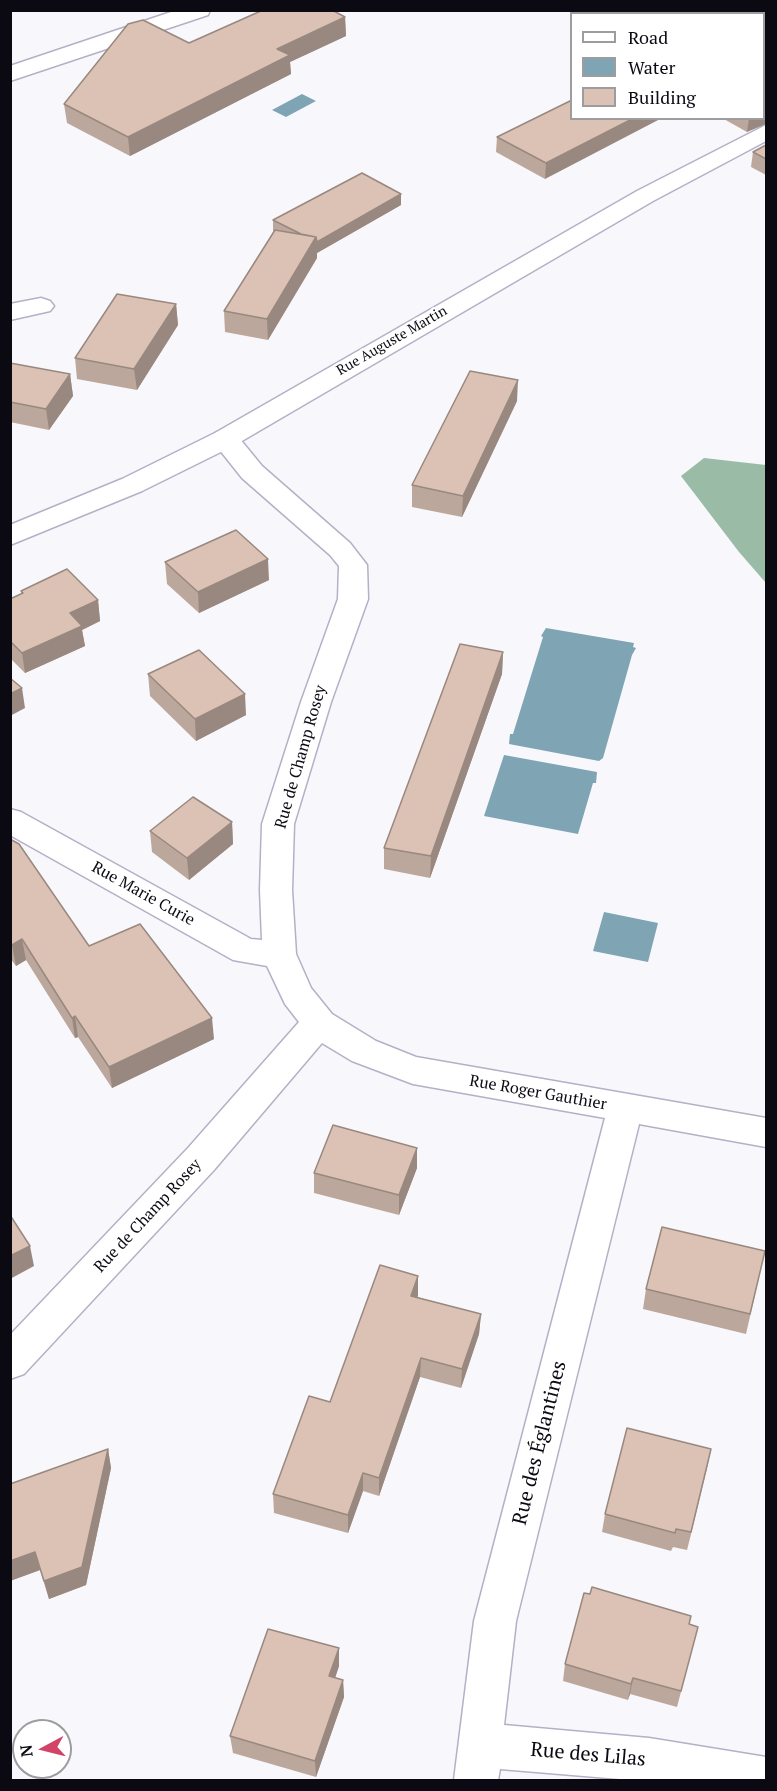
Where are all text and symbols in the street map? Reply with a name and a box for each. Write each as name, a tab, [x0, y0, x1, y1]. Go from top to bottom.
legend	[570, 12, 765, 120]
text: Road	[628, 25, 668, 49]
text: Water	[628, 55, 675, 79]
text: Building	[628, 85, 696, 109]
street label: Rue Auguste Martin	[334, 303, 450, 379]
street label: Rue de Champ Rosey	[271, 683, 331, 831]
street label: Rue Marie Curie	[88, 858, 198, 930]
street label: Rue Roger Gauthier	[468, 1071, 608, 1115]
street label: Rue de Champ Rosey	[90, 1155, 206, 1277]
street label: Rue des Églantines	[508, 1359, 572, 1527]
north arrow	[12, 1719, 72, 1779]
street label: Rue des Lilas	[529, 1738, 647, 1772]
text: N	[14, 1744, 38, 1758]

